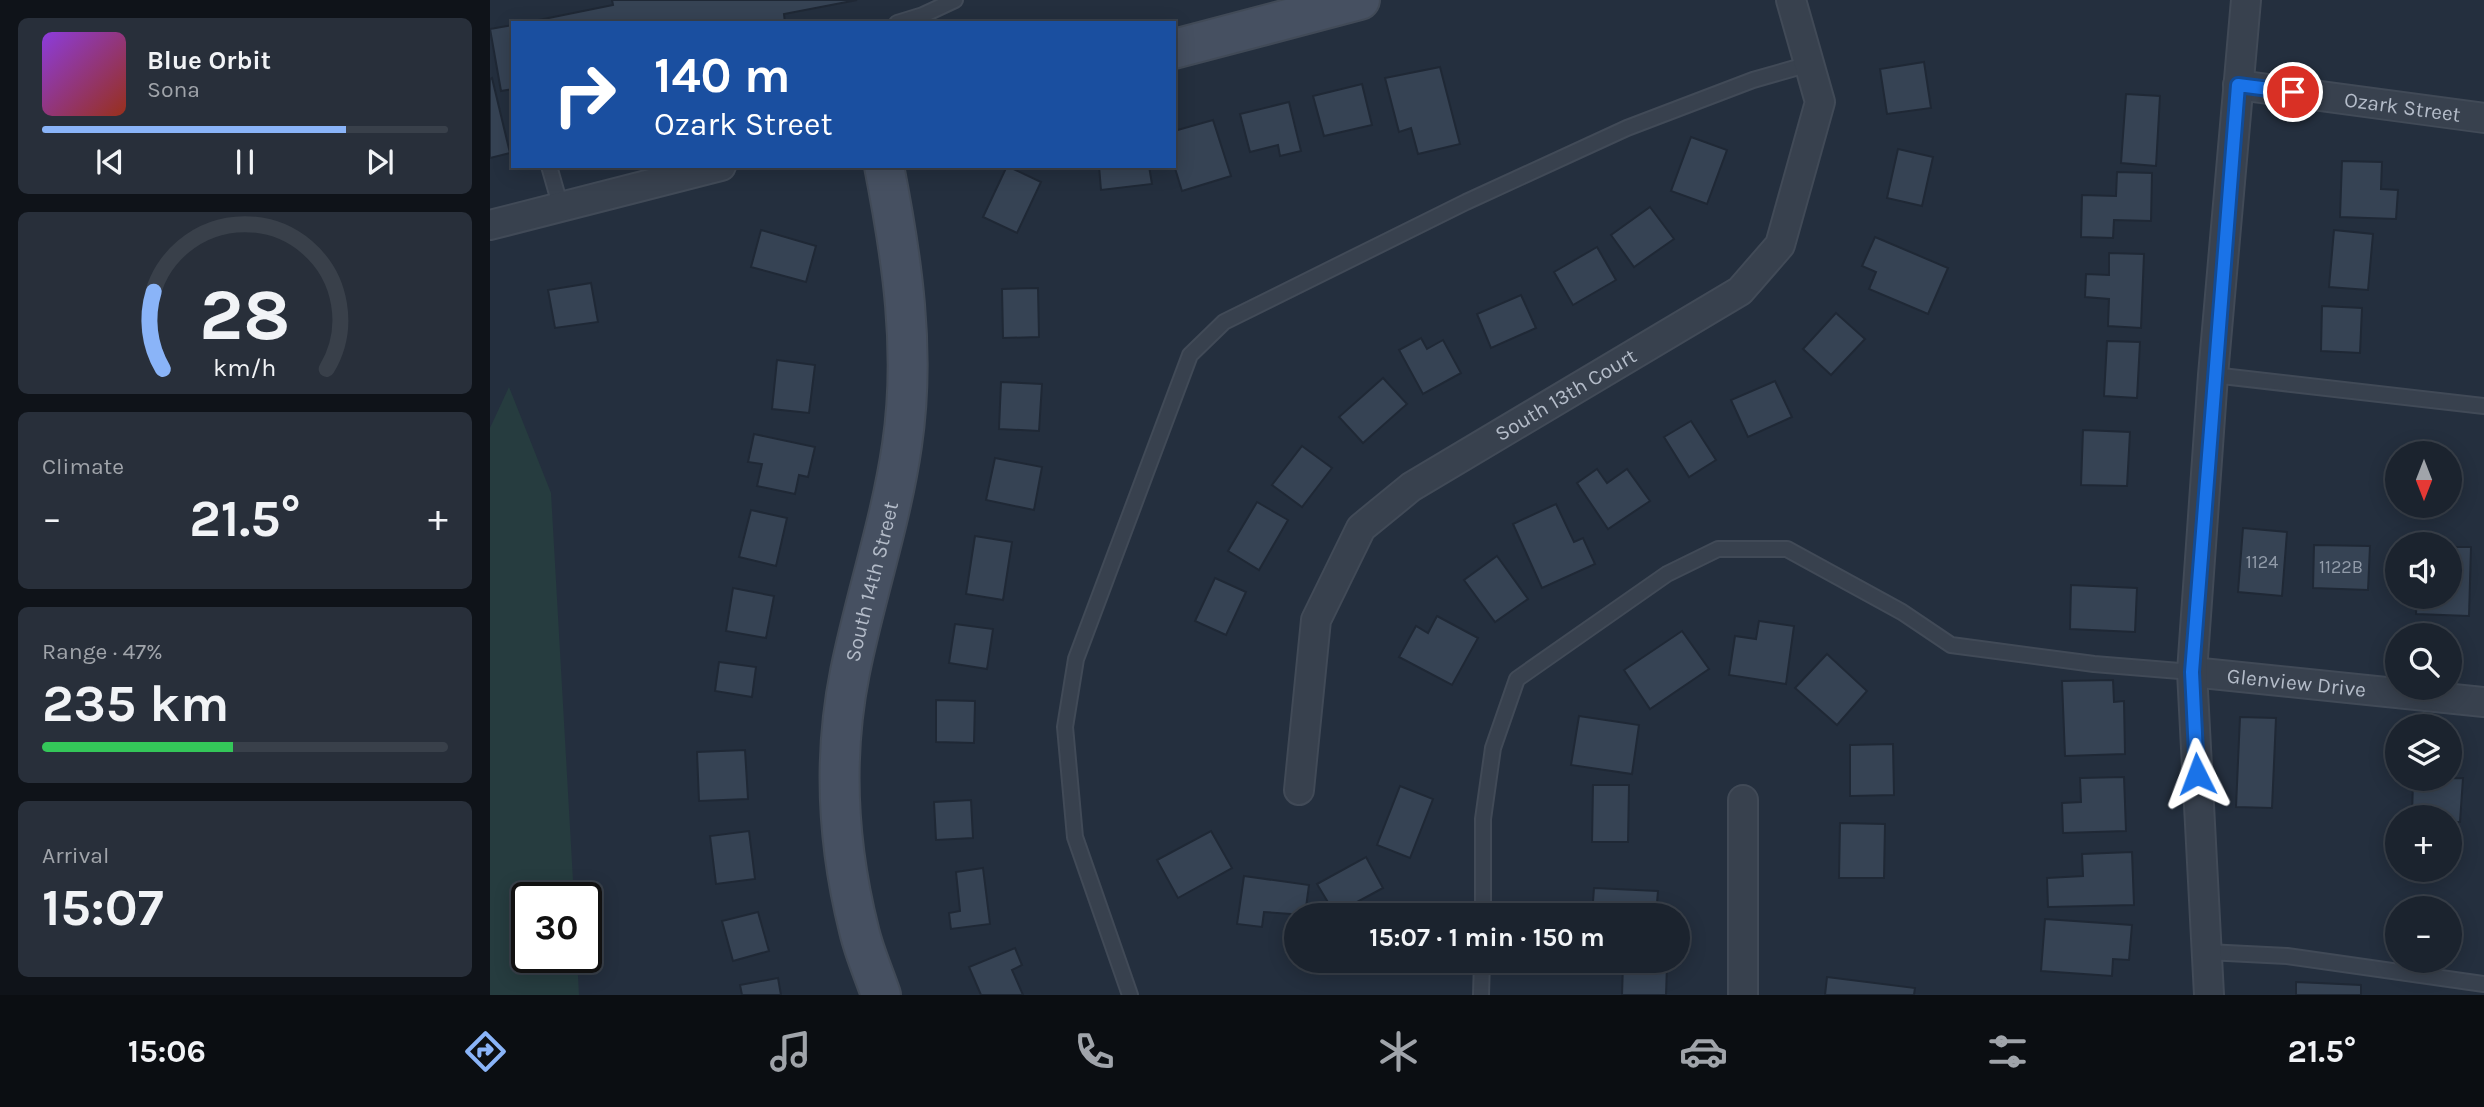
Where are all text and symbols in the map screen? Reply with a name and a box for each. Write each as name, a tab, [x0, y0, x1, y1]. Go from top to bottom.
text: Blue Orbit	[147, 45, 271, 76]
text: 140 m	[654, 47, 791, 104]
icon: right	[539, 49, 630, 140]
pin	[2263, 62, 2323, 122]
icon: arrive	[2274, 73, 2312, 111]
text: Sona	[147, 76, 200, 103]
street label: Ozark Street	[2343, 87, 2462, 127]
text: Ozark Street	[654, 106, 833, 143]
icon: previous	[91, 143, 129, 181]
icon: pause	[226, 143, 264, 181]
icon: next	[361, 143, 399, 181]
text: 28	[199, 273, 291, 358]
street label: South 13th Court	[1491, 344, 1641, 446]
text: km/h	[213, 353, 277, 382]
north arrow	[2385, 441, 2462, 518]
map controls	[2385, 441, 2462, 973]
text: Climate	[42, 453, 124, 480]
text: 21.5°	[189, 488, 301, 549]
text: −	[42, 496, 62, 541]
text: +	[428, 496, 448, 541]
street label: South 14th Street	[840, 499, 903, 664]
button: sound	[2385, 532, 2462, 609]
house number: 1124	[2246, 551, 2278, 573]
house number: 1122B	[2319, 556, 2363, 578]
button: search	[2385, 623, 2462, 700]
text: Range · 47%	[42, 638, 163, 665]
street label: Glenview Drive	[2226, 664, 2367, 702]
text: 235 km	[42, 673, 229, 734]
button: layers	[2385, 714, 2462, 791]
position arrow	[2160, 737, 2234, 811]
button: +	[2385, 805, 2462, 882]
text: Arrival	[42, 842, 109, 869]
text: 15:07	[42, 877, 164, 938]
speed limit sign: 30	[511, 882, 602, 973]
button: −	[2385, 896, 2462, 973]
text: 15:07 · 1 min · 150 m	[1369, 922, 1605, 953]
icon: directions	[461, 1027, 510, 1076]
icon: music	[766, 1027, 815, 1076]
icon: phone	[1070, 1027, 1119, 1076]
icon: climate	[1374, 1027, 1423, 1076]
icon: car	[1679, 1027, 1728, 1076]
icon: filters	[1983, 1027, 2032, 1076]
text: 15:06	[128, 1033, 206, 1070]
text: 21.5°	[2288, 1033, 2356, 1070]

